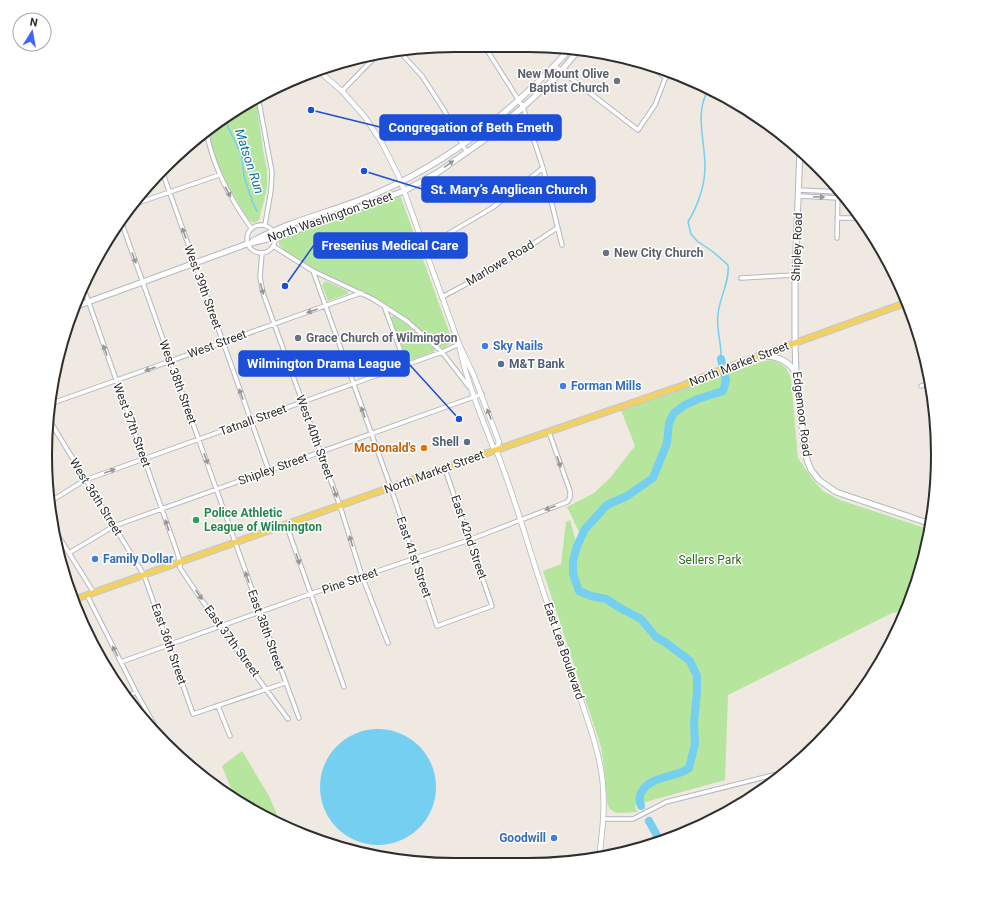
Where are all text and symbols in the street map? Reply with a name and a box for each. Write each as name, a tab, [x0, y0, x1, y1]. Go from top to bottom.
north arrow	[12, 12, 52, 52]
text: N	[29, 16, 39, 30]
place label: New Mount Olive Baptist Church	[517, 67, 610, 95]
marker: New Mount Olive Baptist Church	[612, 76, 622, 86]
callout: Congregation of Beth Emeth	[380, 115, 561, 140]
text: Congregation of Beth Emeth	[388, 120, 554, 135]
water label: Matson Run	[232, 127, 267, 196]
one-way arrow	[444, 160, 455, 168]
callout: St. Mary’s Anglican Church	[422, 177, 595, 202]
text: St. Mary’s Anglican Church	[430, 182, 588, 197]
one-way arrow	[225, 186, 231, 198]
street label: North Washington Street	[266, 189, 394, 245]
one-way arrow	[813, 194, 826, 200]
street label: Shipley Road	[789, 212, 805, 282]
one-way arrow	[180, 226, 186, 238]
callout: Fresenius Medical Care	[314, 233, 467, 258]
street label: Marlowe Road	[464, 237, 536, 289]
text: Fresenius Medical Care	[322, 238, 458, 253]
street label: West 39th Street	[181, 243, 225, 331]
place label: New City Church	[614, 246, 704, 260]
marker: New City Church	[601, 248, 611, 258]
one-way arrow	[131, 252, 137, 264]
one-way arrow	[260, 283, 266, 296]
one-way arrow	[305, 308, 317, 314]
street label: West Street	[186, 327, 248, 361]
place label: Grace Church of Wilmington	[306, 331, 458, 345]
marker: Grace Church of Wilmington	[293, 333, 303, 343]
street label: West 38th Street	[156, 338, 200, 426]
place label: Sky Nails	[493, 339, 543, 353]
street label: North Market Street	[687, 339, 791, 389]
marker: Sky Nails	[480, 341, 490, 351]
one-way arrow	[102, 343, 108, 355]
callout: Wilmington Drama League	[239, 351, 409, 376]
text: Wilmington Drama League	[247, 356, 401, 371]
place label: M&T Bank	[509, 357, 565, 371]
marker: M&T Bank	[496, 359, 506, 369]
one-way arrow	[143, 366, 155, 372]
street label: Edgemoor Road	[790, 371, 814, 457]
place label: Forman Mills	[571, 379, 641, 393]
street label: West 37th Street	[110, 381, 154, 469]
marker: Forman Mills	[558, 381, 568, 391]
one-way arrow	[238, 388, 244, 400]
street label: West 40th Street	[293, 393, 337, 481]
street label: Tatnall Street	[217, 401, 289, 439]
one-way arrow	[360, 405, 366, 417]
one-way arrow	[485, 407, 491, 419]
place label: Shell	[432, 435, 459, 449]
marker: Shell	[462, 437, 472, 447]
place label: McDonald's	[354, 441, 416, 455]
marker: McDonald's	[419, 443, 429, 453]
street label: North Market Street	[382, 447, 486, 497]
street label: Shipley Street	[236, 450, 310, 488]
one-way arrow	[203, 454, 209, 466]
street label: West 36th Street	[67, 456, 125, 538]
one-way arrow	[557, 456, 563, 468]
one-way arrow	[104, 467, 116, 473]
one-way arrow	[333, 487, 339, 499]
street label: East 42nd Street	[448, 493, 490, 581]
place label: Police Athletic League of Wilmington	[204, 506, 322, 534]
one-way arrow	[543, 506, 555, 512]
marker: Police Athletic League of Wilmington	[191, 515, 201, 525]
street label: East 41st Street	[394, 515, 434, 599]
one-way arrow	[164, 519, 170, 531]
one-way arrow	[348, 535, 354, 547]
place label: Family Dollar	[103, 552, 174, 566]
park label: Sellers Park	[678, 553, 742, 567]
marker: Family Dollar	[90, 554, 100, 564]
one-way arrow	[296, 554, 302, 566]
street label: Pine Street	[320, 565, 380, 597]
one-way arrow	[244, 571, 250, 583]
street label: East 38th Street	[245, 588, 287, 672]
one-way arrow	[195, 590, 203, 600]
street label: East 36th Street	[149, 601, 189, 687]
street label: East Lea Boulevard	[541, 601, 587, 701]
street label: East 37th Street	[201, 602, 263, 680]
one-way arrow	[112, 645, 118, 656]
place label: Goodwill	[499, 831, 546, 845]
marker: Goodwill	[549, 833, 559, 843]

